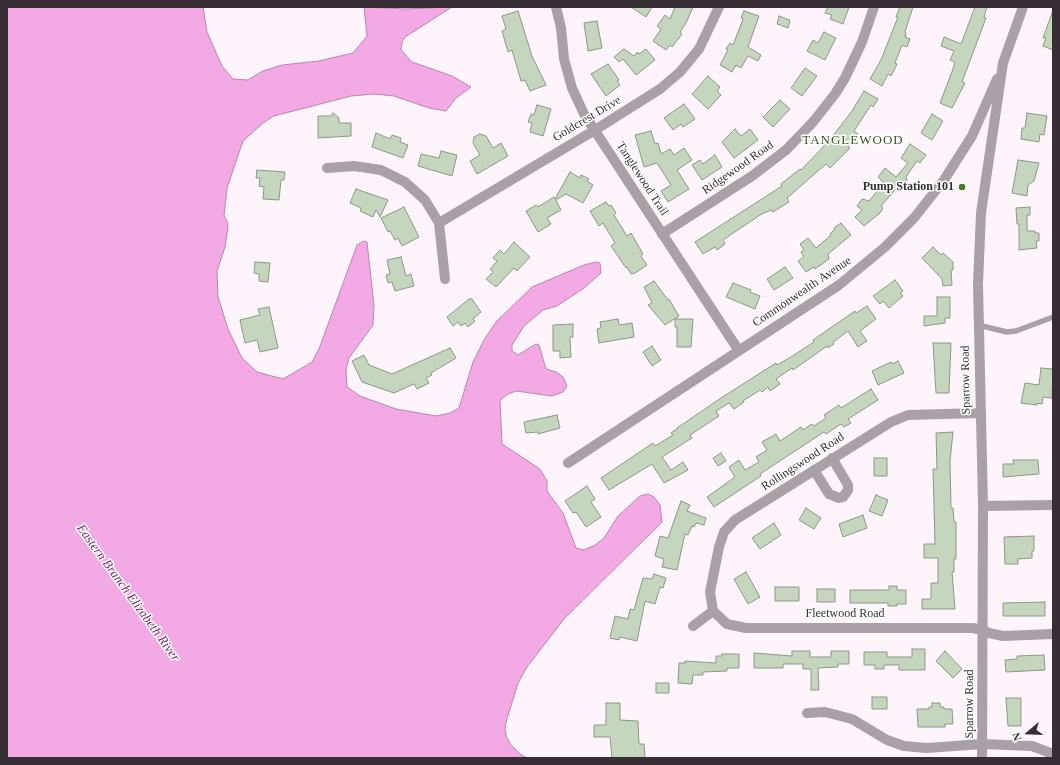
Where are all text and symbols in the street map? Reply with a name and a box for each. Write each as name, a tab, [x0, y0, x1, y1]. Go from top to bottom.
street label: Goldcrest Drive	[550, 93, 624, 145]
district label: TANGLEWOOD	[802, 133, 904, 149]
street label: Ridgewood Road	[700, 138, 776, 198]
street label: Tanglewood Trail	[613, 139, 671, 219]
place label: Pump Station 101	[863, 180, 954, 194]
marker: Pump Station 101	[957, 182, 967, 192]
street label: Commonwealth Avenue	[750, 254, 854, 330]
street label: Sparrow Road	[958, 345, 974, 415]
street label: Rollingswood Road	[759, 430, 847, 494]
water label: Eastern Branch Elizabeth River	[73, 521, 183, 665]
street label: Fleetwood Road	[806, 607, 884, 621]
street label: Sparrow Road	[963, 670, 977, 738]
north arrow	[1008, 713, 1048, 753]
text: N	[1010, 731, 1024, 743]

